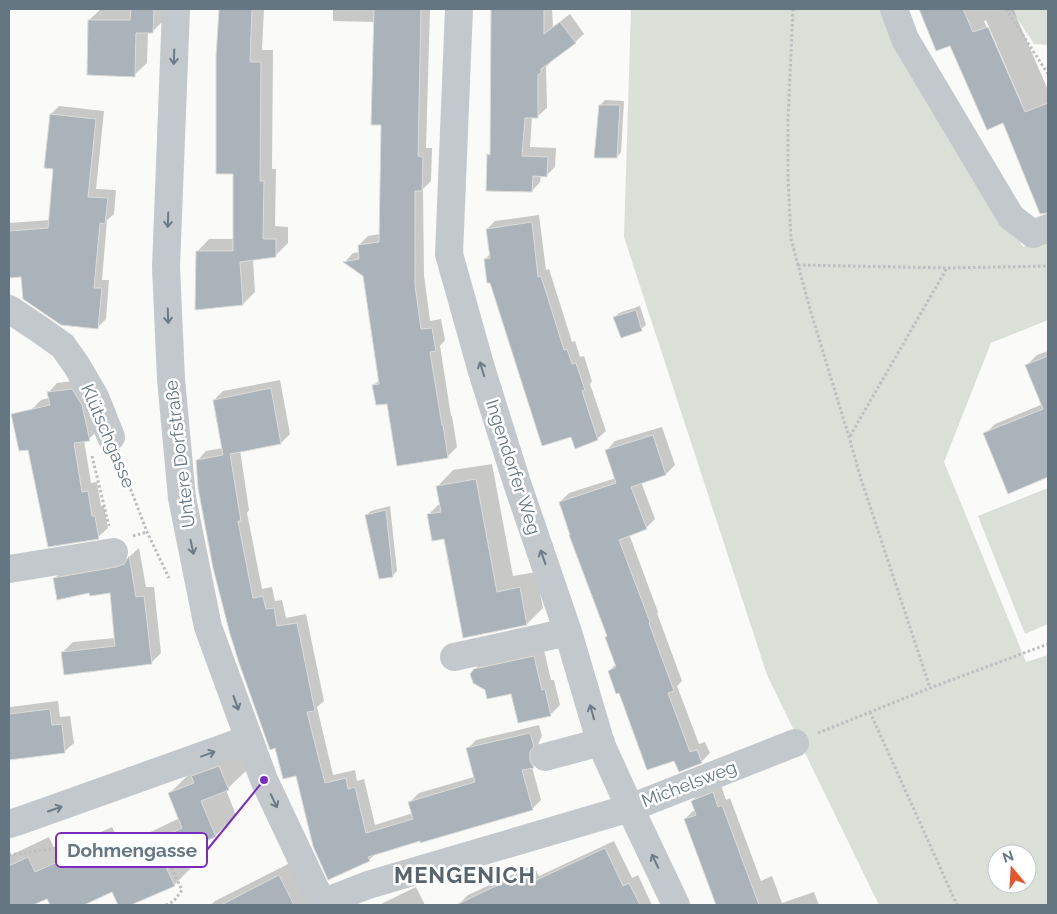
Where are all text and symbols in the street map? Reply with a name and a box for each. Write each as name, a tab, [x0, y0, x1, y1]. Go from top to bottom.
one-way arrow	[170, 49, 179, 65]
one-way arrow	[163, 212, 173, 228]
one-way arrow	[164, 308, 173, 324]
one-way arrow	[476, 362, 486, 378]
street label: Untere Dorfstraße	[160, 379, 199, 529]
street label: Klütschgasse	[77, 381, 140, 491]
street label: Ingendorfer Weg	[482, 397, 545, 537]
one-way arrow	[187, 539, 197, 555]
one-way arrow	[538, 550, 547, 565]
one-way arrow	[232, 695, 241, 710]
one-way arrow	[586, 704, 596, 720]
one-way arrow	[200, 749, 215, 758]
street label: Michelsweg	[638, 756, 739, 811]
one-way arrow	[270, 793, 279, 808]
one-way arrow	[47, 804, 62, 813]
callout: Dohmengasse	[56, 833, 207, 867]
text: Dohmengasse	[67, 839, 197, 861]
north arrow	[987, 844, 1037, 894]
text: N	[1000, 847, 1016, 866]
one-way arrow	[650, 854, 659, 869]
district label: MENGENICH	[394, 862, 536, 888]

